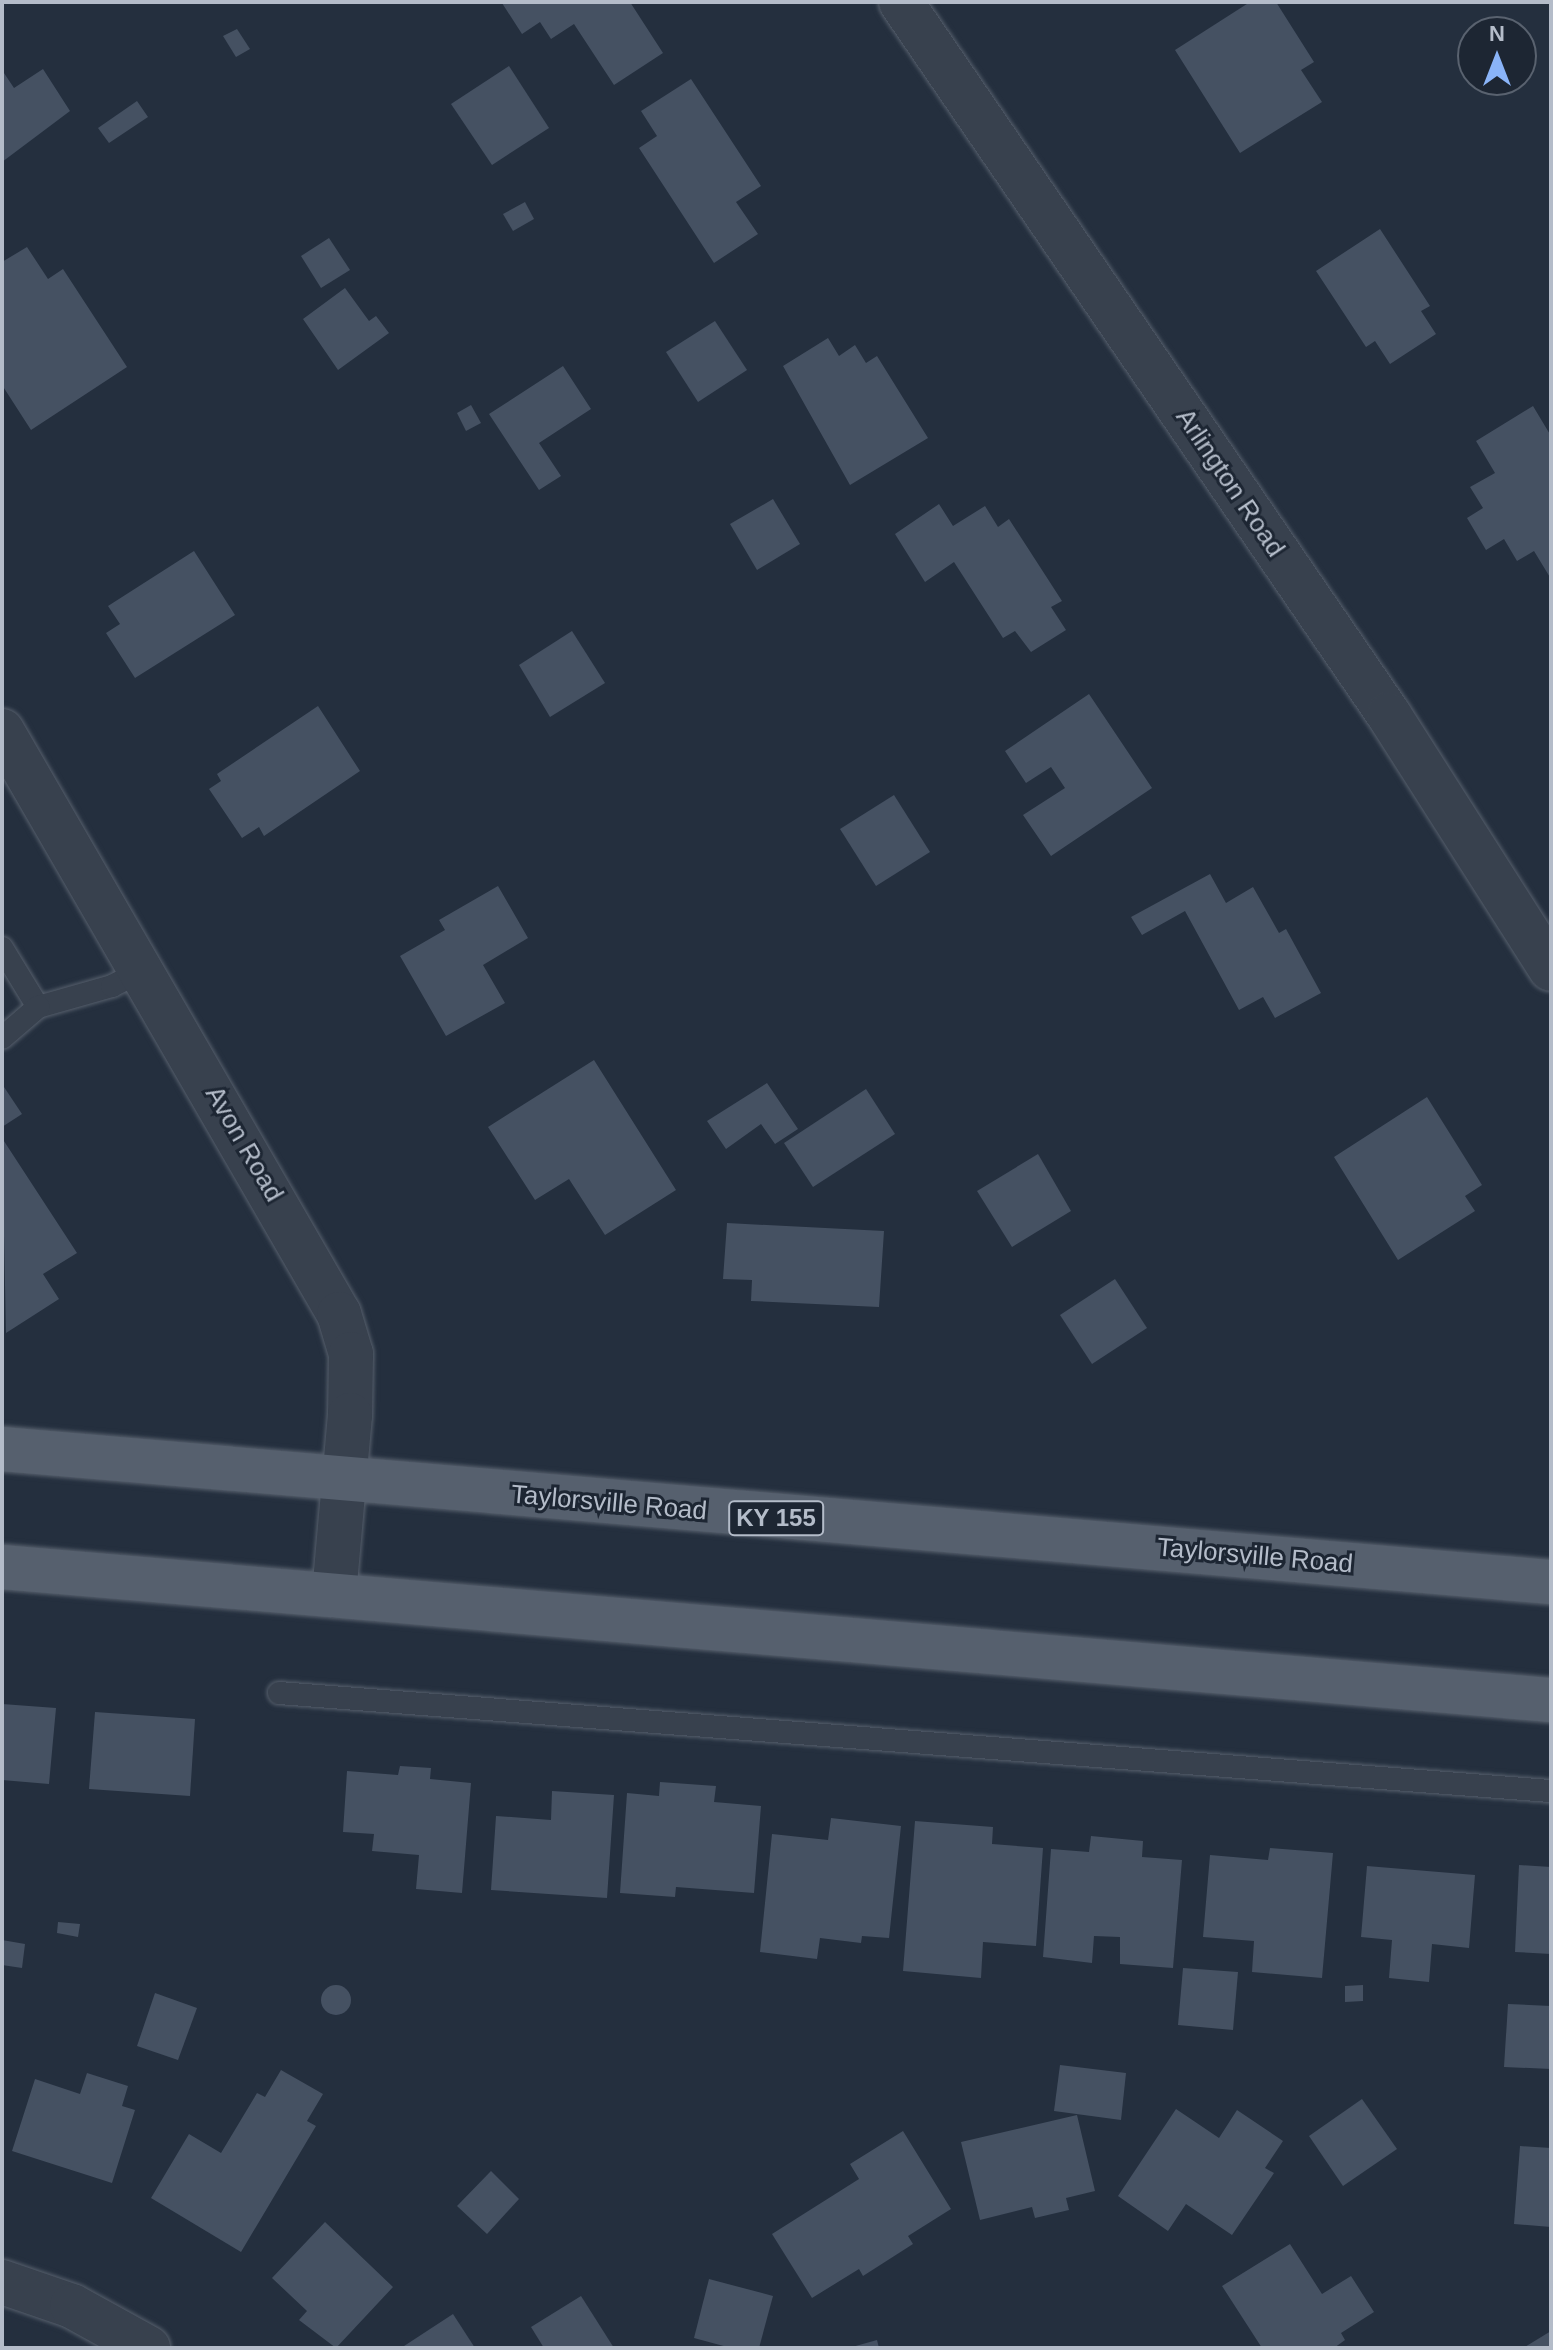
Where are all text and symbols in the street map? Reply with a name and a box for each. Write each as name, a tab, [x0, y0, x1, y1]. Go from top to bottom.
north arrow	[1457, 16, 1537, 96]
text: N	[1489, 21, 1505, 46]
street label: Arlington Road	[1169, 403, 1291, 563]
street label: Avon Road	[198, 1081, 290, 1207]
street label: Taylorsville Road	[510, 1479, 708, 1527]
road number: KY 155	[726, 1498, 826, 1538]
street label: Taylorsville Road	[1156, 1532, 1354, 1580]

